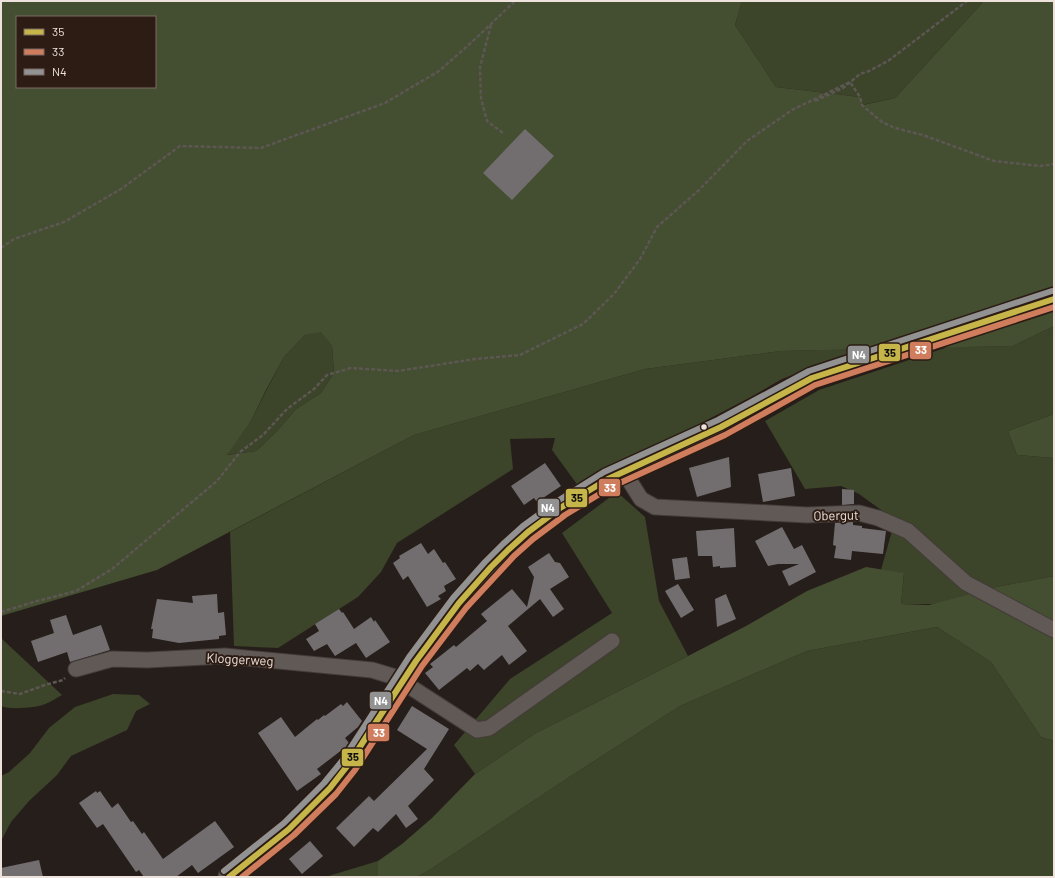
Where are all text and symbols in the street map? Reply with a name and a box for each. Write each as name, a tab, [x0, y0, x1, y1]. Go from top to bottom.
legend	[16, 16, 156, 88]
text: 35	[52, 24, 64, 38]
text: 33	[52, 44, 64, 58]
text: N4	[52, 64, 67, 78]
line badge: 33	[909, 341, 932, 360]
line badge: 35	[878, 343, 901, 362]
text: 33	[915, 343, 927, 356]
line badge: N4	[847, 345, 870, 364]
text: 35	[884, 346, 896, 359]
text: N4	[852, 348, 866, 361]
unlabelled marker	[699, 422, 709, 432]
line badge: 33	[598, 478, 621, 497]
text: 33	[604, 481, 616, 494]
line badge: 35	[565, 488, 588, 508]
text: 35	[571, 491, 583, 504]
line badge: N4	[537, 498, 560, 517]
text: N4	[541, 501, 555, 514]
street label: Obergut	[813, 507, 859, 523]
street label: Kloggerweg	[206, 649, 274, 669]
line badge: N4	[369, 691, 392, 710]
text: N4	[374, 694, 388, 707]
line badge: 33	[367, 723, 390, 742]
text: 33	[373, 726, 385, 739]
line badge: 35	[341, 748, 364, 767]
text: 35	[347, 750, 359, 763]

